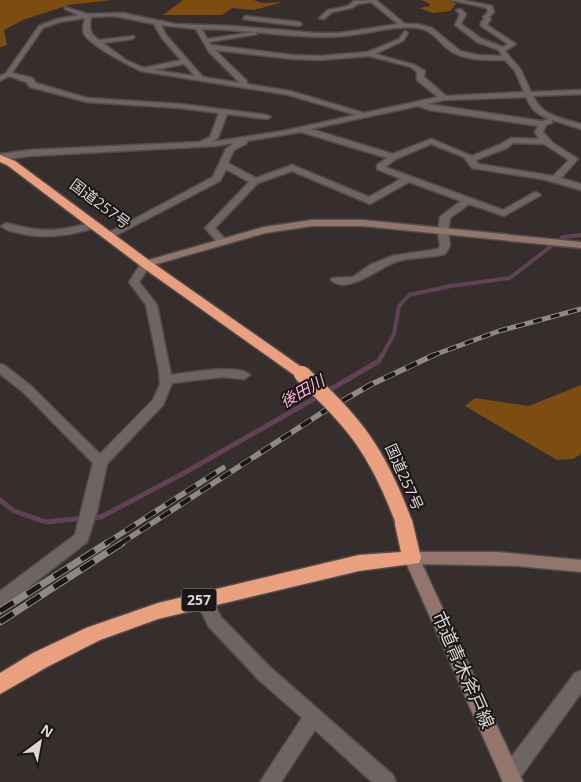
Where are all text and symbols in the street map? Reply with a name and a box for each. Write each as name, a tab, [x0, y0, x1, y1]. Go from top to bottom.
street label: 国道257号	[66, 174, 135, 232]
water label: 後田川	[276, 368, 330, 413]
street label: 国道257号	[381, 440, 428, 513]
road number: 257	[182, 588, 216, 612]
street label: 市道青木斧戸線	[427, 607, 501, 732]
north arrow	[15, 717, 65, 767]
text: N	[37, 719, 57, 742]

